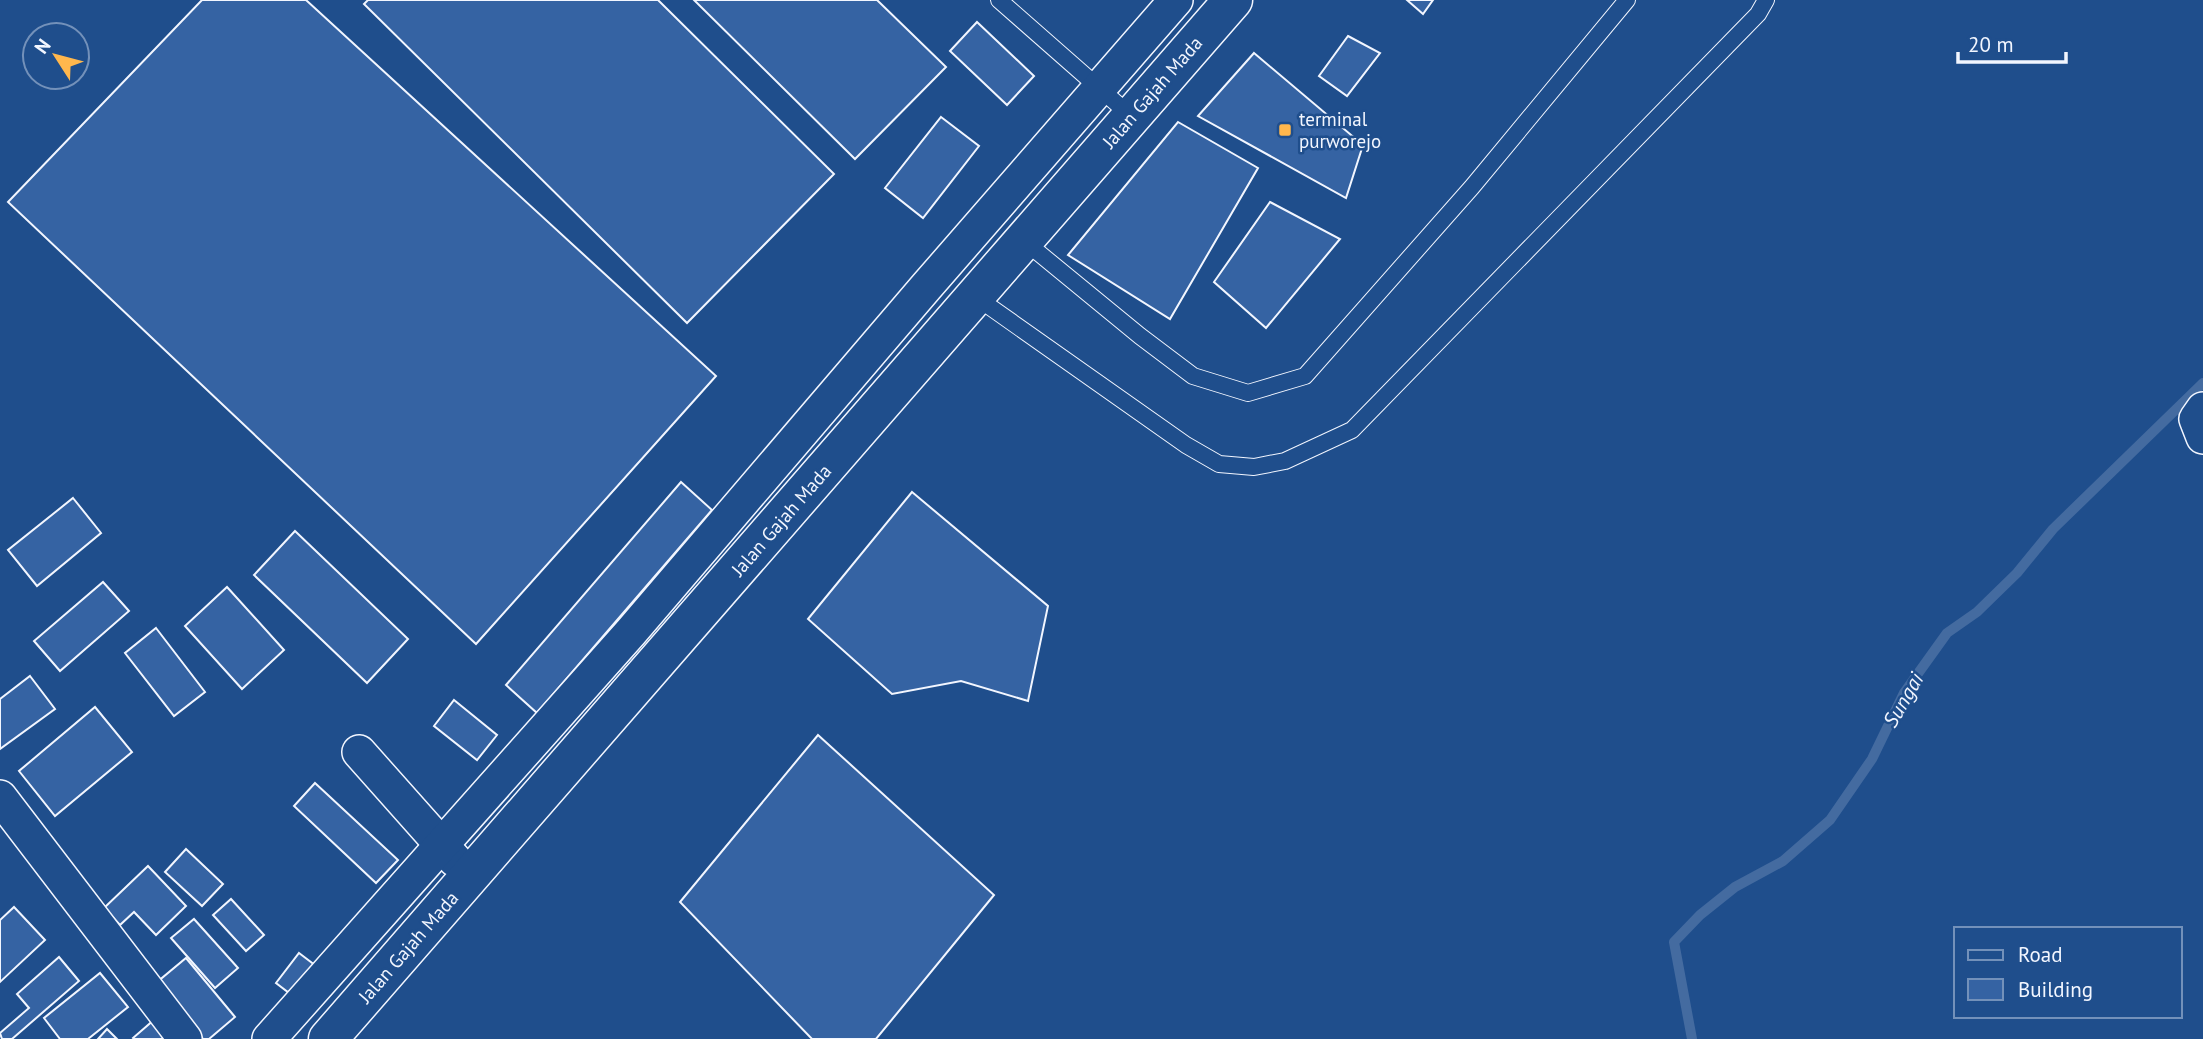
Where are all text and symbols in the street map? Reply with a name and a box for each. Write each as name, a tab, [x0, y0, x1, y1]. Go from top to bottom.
north arrow	[21, 21, 91, 91]
scale bar	[1958, 21, 2066, 65]
street label: Jalan Gajah Mada	[1096, 31, 1207, 154]
text: 20 m	[1968, 31, 2014, 58]
text: N	[29, 34, 56, 58]
place label: terminal purworejo	[1299, 107, 1381, 153]
marker: terminal purworejo	[1277, 122, 1293, 138]
street label: Jalan Gajah Mada	[725, 459, 836, 582]
water label: Sungai	[1877, 667, 1930, 732]
street label: Jalan Gajah Mada	[352, 886, 463, 1009]
legend	[1954, 927, 2182, 1018]
text: Road	[2018, 941, 2062, 968]
text: Building	[2018, 976, 2093, 1003]

